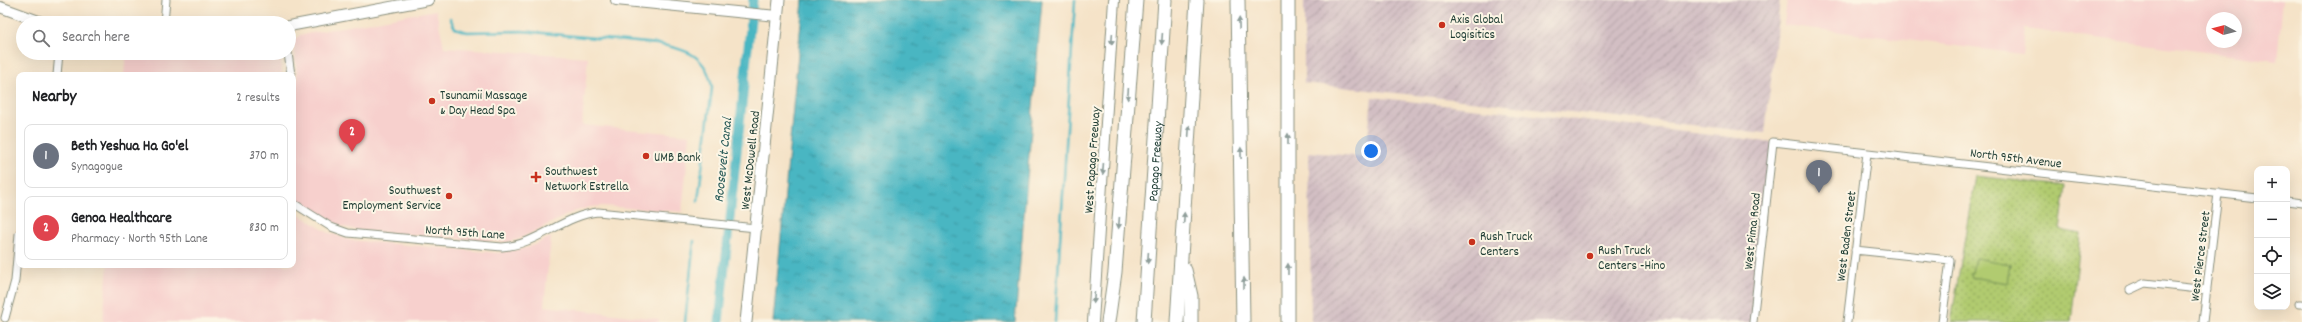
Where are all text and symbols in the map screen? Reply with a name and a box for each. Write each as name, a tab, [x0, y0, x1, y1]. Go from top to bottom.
place label: Axis Global Logisitics	[1450, 11, 1503, 45]
north arrow	[2206, 12, 2242, 48]
search box	[16, 16, 296, 60]
one-way arrow	[1235, 17, 1242, 29]
marker: Axis Global Logisitics	[1437, 20, 1447, 30]
icon: search	[30, 27, 52, 49]
text: Search here	[62, 27, 130, 49]
one-way arrow	[1108, 33, 1115, 45]
one-way arrow	[1159, 33, 1166, 45]
text: Nearby	[32, 86, 76, 110]
place label: Tsunamii Massage & Day Head Spa	[440, 87, 527, 121]
one-way arrow	[1125, 88, 1132, 100]
text: 2 results	[236, 89, 280, 108]
marker: Tsunamii Massage & Day Head Spa	[427, 96, 437, 106]
street label: West Papago Freeway	[1080, 106, 1107, 214]
street label: West McDowell Road	[737, 110, 766, 211]
water label: Roosevelt Canal	[710, 115, 739, 203]
pin: 2	[339, 119, 365, 152]
street label: Papago Freeway	[1145, 120, 1169, 202]
one-way arrow	[1186, 125, 1193, 137]
one-way arrow	[1285, 132, 1291, 145]
text: Beth Yeshua Ha Go'el	[71, 136, 188, 158]
your location	[1361, 141, 1381, 161]
street label: North 95th Avenue	[1969, 144, 2063, 175]
one-way arrow	[1238, 146, 1244, 159]
text: 1	[45, 147, 47, 166]
text: 370 m	[249, 147, 279, 166]
place label: UMB Bank	[654, 149, 701, 168]
marker: UMB Bank	[641, 151, 651, 161]
text: Synagogue	[71, 158, 123, 177]
pin: 1	[1806, 160, 1832, 193]
place label: Southwest Network Estrella	[545, 163, 629, 197]
one-way arrow	[1100, 163, 1107, 175]
map controls	[2254, 166, 2290, 310]
button: +	[2254, 166, 2290, 202]
marker: Southwest Network Estrella	[530, 171, 542, 183]
place label: Southwest Employment Service	[343, 182, 441, 216]
street label: West Baden Street	[1833, 190, 1862, 283]
marker: Southwest Employment Service	[444, 191, 454, 201]
street label: West Pima Road	[1740, 192, 1767, 271]
button: −	[2254, 202, 2290, 238]
text: Genoa Healthcare	[71, 208, 172, 230]
street label: West Pierce Street	[2187, 210, 2216, 303]
one-way arrow	[1180, 212, 1187, 224]
one-way arrow	[1115, 217, 1122, 229]
text: 2	[43, 219, 49, 238]
text: 830 m	[249, 219, 279, 238]
street label: North 95th Lane	[424, 221, 505, 246]
place label: Rush Truck Centers	[1480, 228, 1533, 262]
text: Pharmacy · North 95th Lane	[71, 230, 208, 249]
marker: Rush Truck Centers	[1467, 237, 1477, 247]
button: locate	[2254, 238, 2290, 274]
place label: Rush Truck Centers -Hino	[1598, 242, 1665, 276]
marker: Rush Truck Centers -Hino	[1585, 251, 1595, 261]
one-way arrow	[1145, 252, 1152, 264]
one-way arrow	[1285, 262, 1291, 275]
button: layers	[2254, 274, 2290, 310]
one-way arrow	[1240, 277, 1247, 289]
one-way arrow	[1091, 292, 1098, 304]

